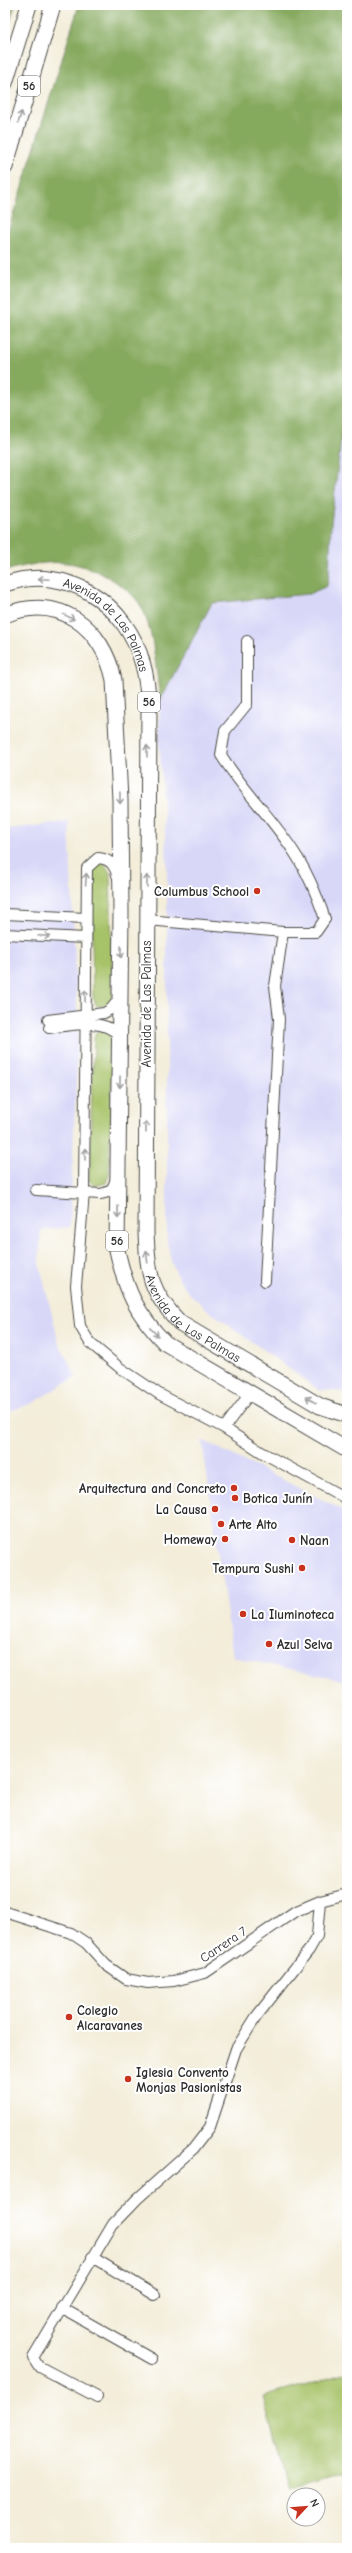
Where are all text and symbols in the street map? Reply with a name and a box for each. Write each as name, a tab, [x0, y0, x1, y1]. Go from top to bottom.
road number: 56	[18, 76, 40, 96]
one-way arrow	[17, 110, 24, 123]
one-way arrow	[38, 575, 51, 582]
street label: Avenida de Las Palmas	[61, 575, 151, 673]
one-way arrow	[63, 614, 75, 621]
road number: 56	[138, 692, 160, 712]
one-way arrow	[144, 745, 151, 758]
one-way arrow	[116, 791, 124, 804]
one-way arrow	[82, 873, 89, 886]
one-way arrow	[143, 875, 151, 888]
place label: Columbus School	[154, 884, 249, 899]
marker: Columbus School	[252, 886, 262, 896]
one-way arrow	[37, 933, 50, 940]
street label: Avenida de Las Palmas	[139, 941, 154, 1067]
one-way arrow	[117, 945, 124, 958]
one-way arrow	[81, 990, 89, 1003]
one-way arrow	[116, 1075, 124, 1088]
one-way arrow	[142, 1121, 150, 1134]
one-way arrow	[81, 1148, 89, 1161]
one-way arrow	[114, 1205, 122, 1218]
road number: 56	[106, 1231, 128, 1251]
one-way arrow	[143, 1251, 151, 1264]
street label: Avenida de Las Palmas	[143, 1273, 243, 1365]
one-way arrow	[150, 1327, 159, 1337]
one-way arrow	[305, 1396, 317, 1404]
place label: Arquitectura and Concreto	[79, 1481, 226, 1496]
marker: Arquitectura and Concreto	[229, 1483, 239, 1493]
place label: Botica Junín	[243, 1491, 313, 1506]
marker: Botica Junín	[230, 1493, 240, 1503]
place label: La Causa	[156, 1502, 207, 1517]
marker: La Causa	[210, 1504, 220, 1514]
place label: Arte Alto	[229, 1517, 278, 1532]
marker: Arte Alto	[216, 1519, 226, 1529]
place label: Homeway	[164, 1532, 217, 1547]
place label: Naan	[300, 1533, 329, 1548]
marker: Homeway	[220, 1534, 230, 1544]
marker: Naan	[287, 1535, 297, 1545]
place label: Tempura Sushi	[213, 1561, 294, 1576]
marker: Tempura Sushi	[297, 1563, 307, 1573]
place label: La Iluminoteca	[251, 1607, 334, 1622]
marker: La Iluminoteca	[238, 1609, 248, 1619]
place label: Azul Selva	[277, 1637, 333, 1652]
marker: Azul Selva	[264, 1639, 274, 1649]
street label: Carrera 7	[197, 1923, 250, 1966]
place label: Colegio Alcaravanes	[77, 2003, 143, 2033]
marker: Colegio Alcaravanes	[64, 2012, 74, 2022]
place label: Iglesia Convento Monjas Pasionistas	[136, 2065, 242, 2095]
marker: Iglesia Convento Monjas Pasionistas	[123, 2074, 133, 2084]
north arrow	[286, 2487, 326, 2527]
text: N	[307, 2497, 322, 2509]

